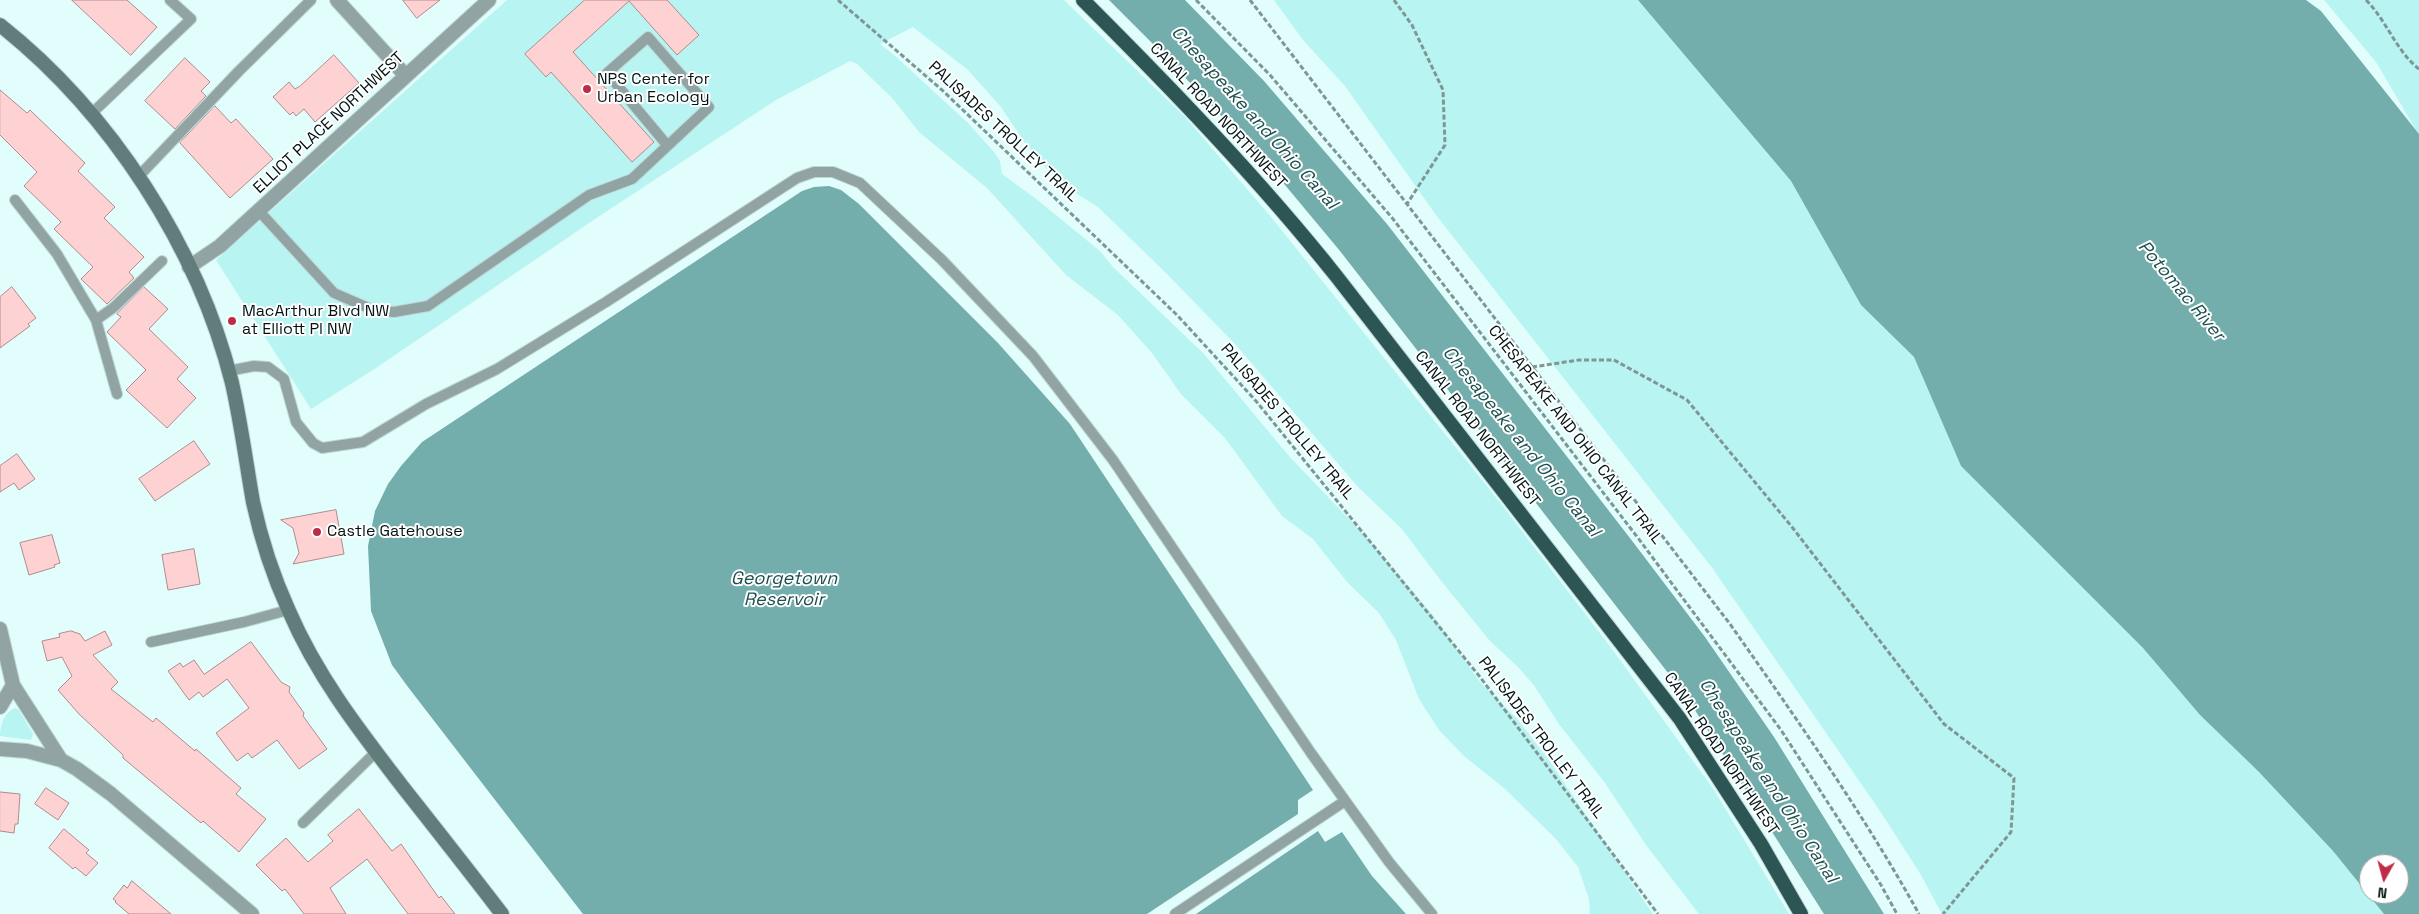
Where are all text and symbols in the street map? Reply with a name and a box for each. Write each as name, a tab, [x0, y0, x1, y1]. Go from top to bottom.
water label: Chesapeake and Ohio Canal	[1166, 22, 1342, 214]
street label: CANAL ROAD NORTHWEST	[1145, 39, 1291, 193]
street label: ELLIOT PLACE NORTHWEST	[250, 48, 408, 198]
street label: PALISADES TROLLEY TRAIL	[924, 58, 1082, 206]
place label: NPS Center for Urban Ecology	[597, 70, 710, 108]
marker: NPS Center for Urban Ecology	[581, 83, 593, 95]
water label: Potomac River	[2133, 237, 2229, 345]
place label: MacArthur Blvd NW at Elliott Pl NW	[242, 302, 389, 340]
marker: MacArthur Blvd NW at Elliott Pl NW	[226, 315, 238, 327]
street label: CHESAPEAKE AND OHIO CANAL TRAIL	[1484, 322, 1666, 548]
street label: PALISADES TROLLEY TRAIL	[1216, 340, 1358, 504]
water label: Chesapeake and Ohio Canal	[1438, 342, 1604, 542]
street label: CANAL ROAD NORTHWEST	[1410, 347, 1544, 511]
place label: Castle Gatehouse	[327, 522, 463, 542]
marker: Castle Gatehouse	[311, 526, 323, 538]
water label: Georgetown Reservoir	[731, 568, 837, 610]
street label: PALISADES TROLLEY TRAIL	[1474, 653, 1608, 823]
street label: CANAL ROAD NORTHWEST	[1659, 669, 1783, 839]
water label: Chesapeake and Ohio Canal	[1694, 675, 1842, 887]
north arrow	[2359, 854, 2409, 904]
text: N	[2377, 883, 2388, 902]

